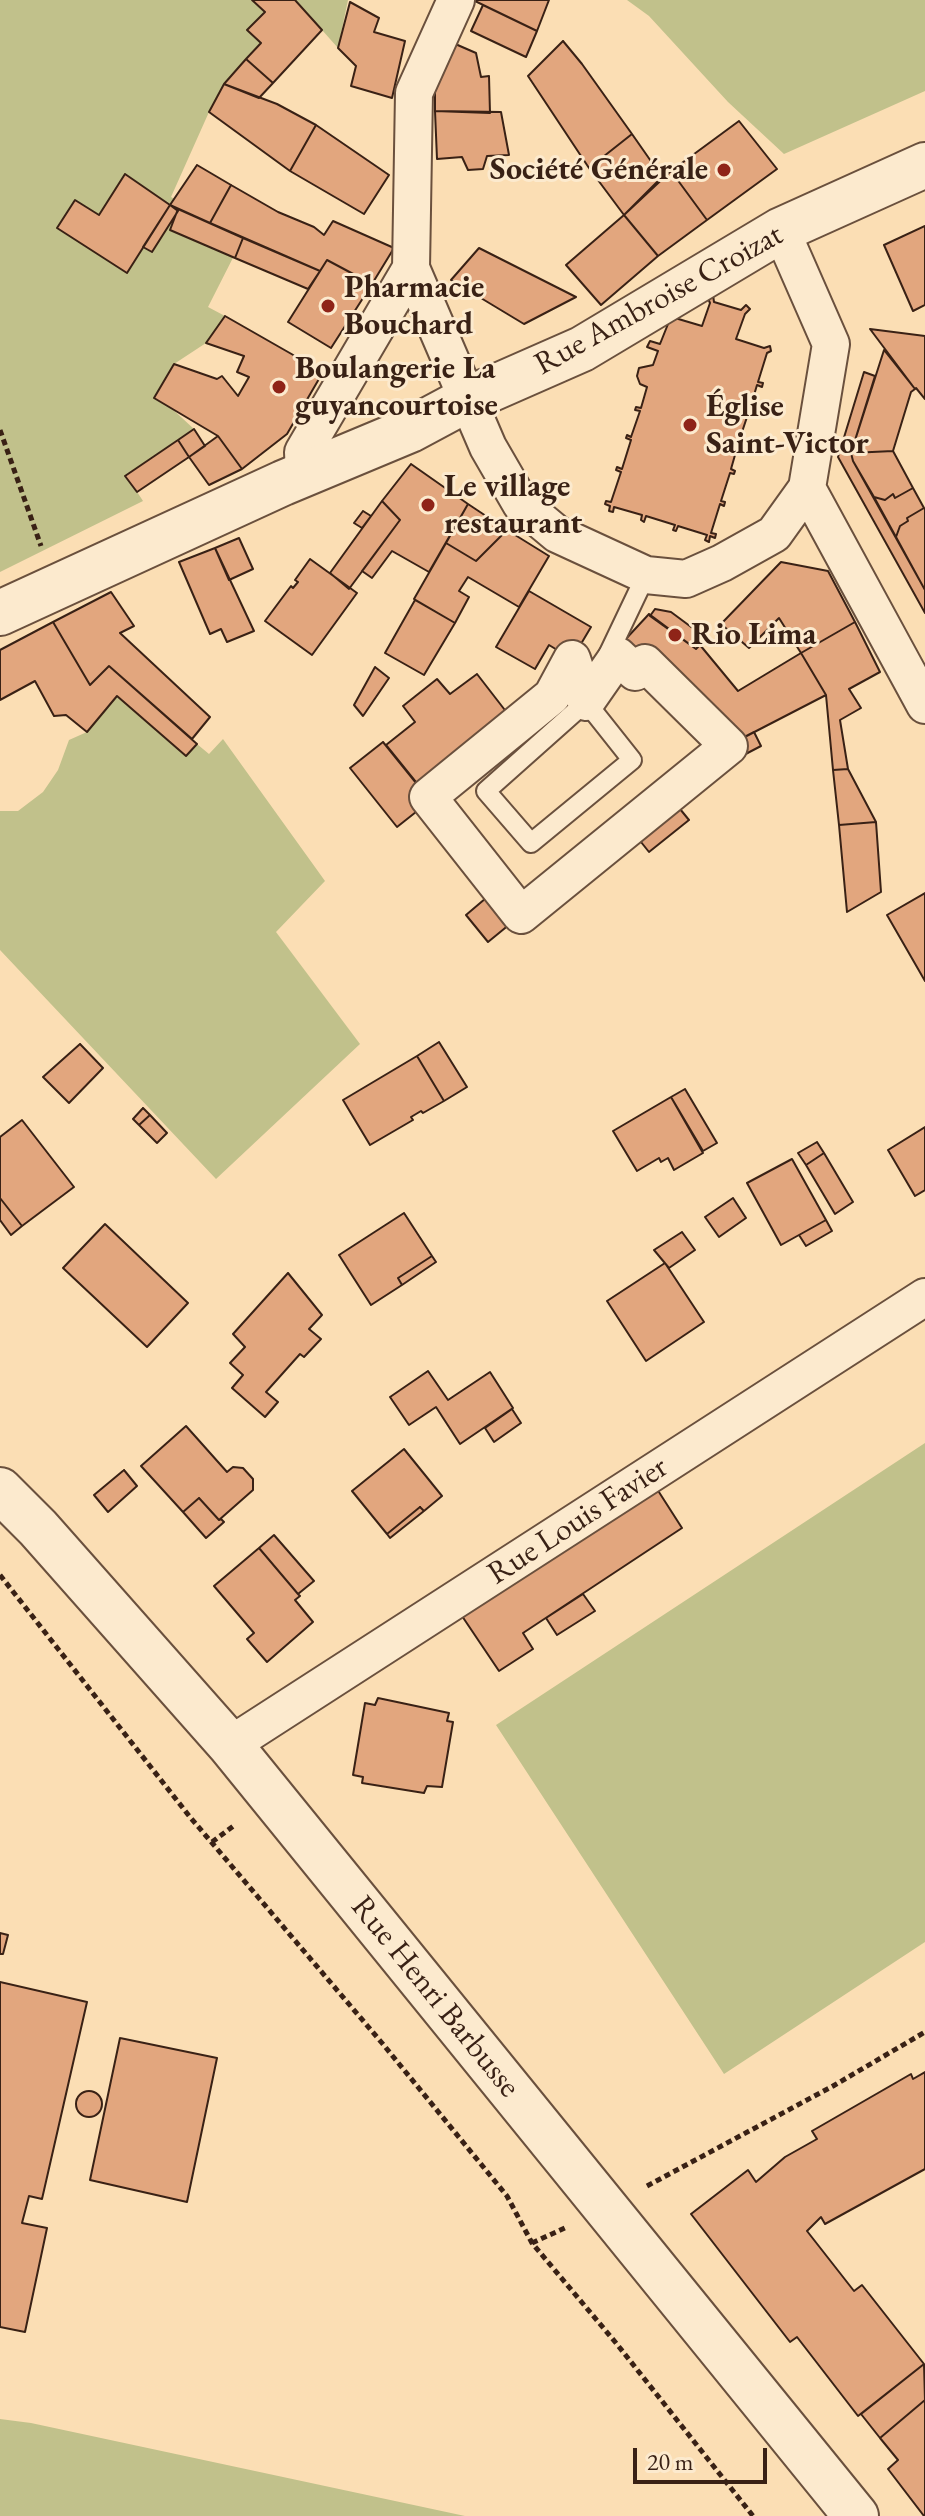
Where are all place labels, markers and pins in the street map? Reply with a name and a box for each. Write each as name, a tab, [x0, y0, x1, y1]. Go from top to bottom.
place label: Société Générale	[490, 151, 708, 189]
marker: Société Générale	[715, 161, 733, 179]
place label: Pharmacie Bouchard	[344, 269, 484, 344]
marker: Pharmacie Bouchard	[319, 297, 337, 315]
place label: Boulangerie La guyancourtoise	[295, 350, 498, 425]
marker: Boulangerie La guyancourtoise	[270, 378, 288, 396]
place label: Église Saint-Victor	[706, 388, 869, 463]
marker: Église Saint-Victor	[681, 416, 699, 434]
place label: Le village restaurant	[444, 468, 582, 543]
marker: Le village restaurant	[419, 496, 437, 514]
place label: Rio Lima	[691, 616, 816, 654]
marker: Rio Lima	[666, 626, 684, 644]

